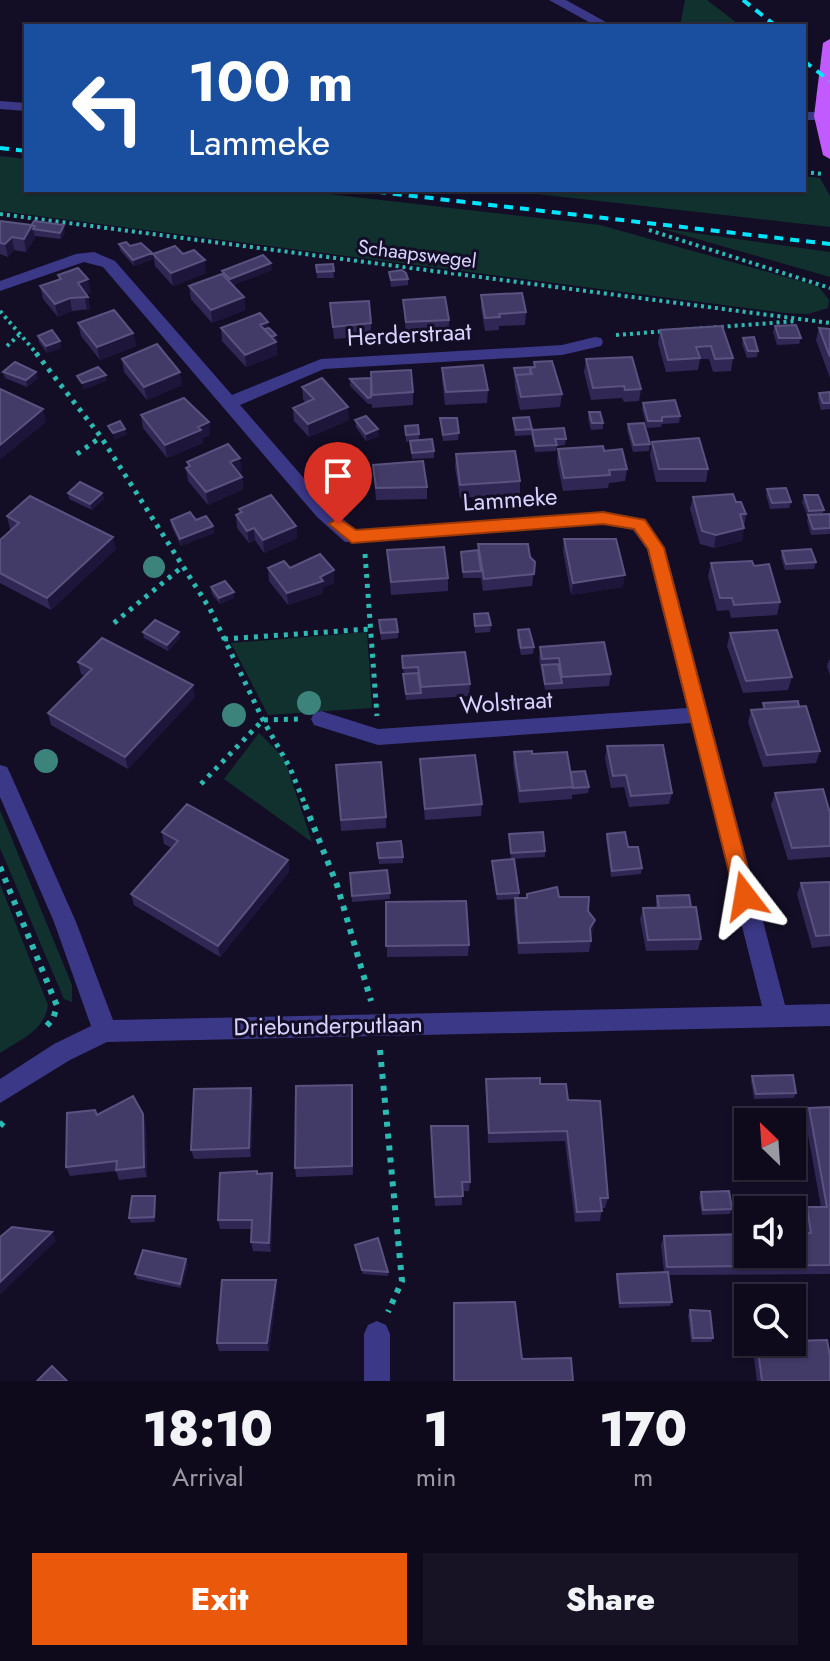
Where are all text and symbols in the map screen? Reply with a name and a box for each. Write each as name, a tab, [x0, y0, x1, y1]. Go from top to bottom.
text: 100 m	[188, 41, 353, 122]
icon: left	[56, 56, 160, 160]
text: Lammeke	[188, 116, 330, 168]
street label: Schaapswegel	[356, 232, 478, 276]
street label: Herderstraat	[346, 313, 472, 355]
pin	[304, 442, 372, 524]
icon: arrive	[316, 454, 360, 498]
street label: Lammeke	[462, 478, 558, 520]
street label: Wolstraat	[458, 681, 554, 723]
position arrow	[703, 854, 787, 938]
street label: Driebunderputlaan	[233, 1006, 423, 1044]
north arrow	[734, 1108, 806, 1180]
map controls	[734, 1108, 806, 1356]
button: sound	[734, 1196, 806, 1268]
button: search	[734, 1284, 806, 1356]
text: 18:10	[143, 1395, 273, 1464]
text: 1	[423, 1395, 449, 1464]
text: 170	[599, 1395, 687, 1464]
text: Arrival	[172, 1458, 244, 1496]
text: min	[416, 1458, 456, 1496]
text: m	[633, 1458, 653, 1496]
button: Exit	[32, 1553, 407, 1645]
button: Share	[423, 1553, 798, 1645]

